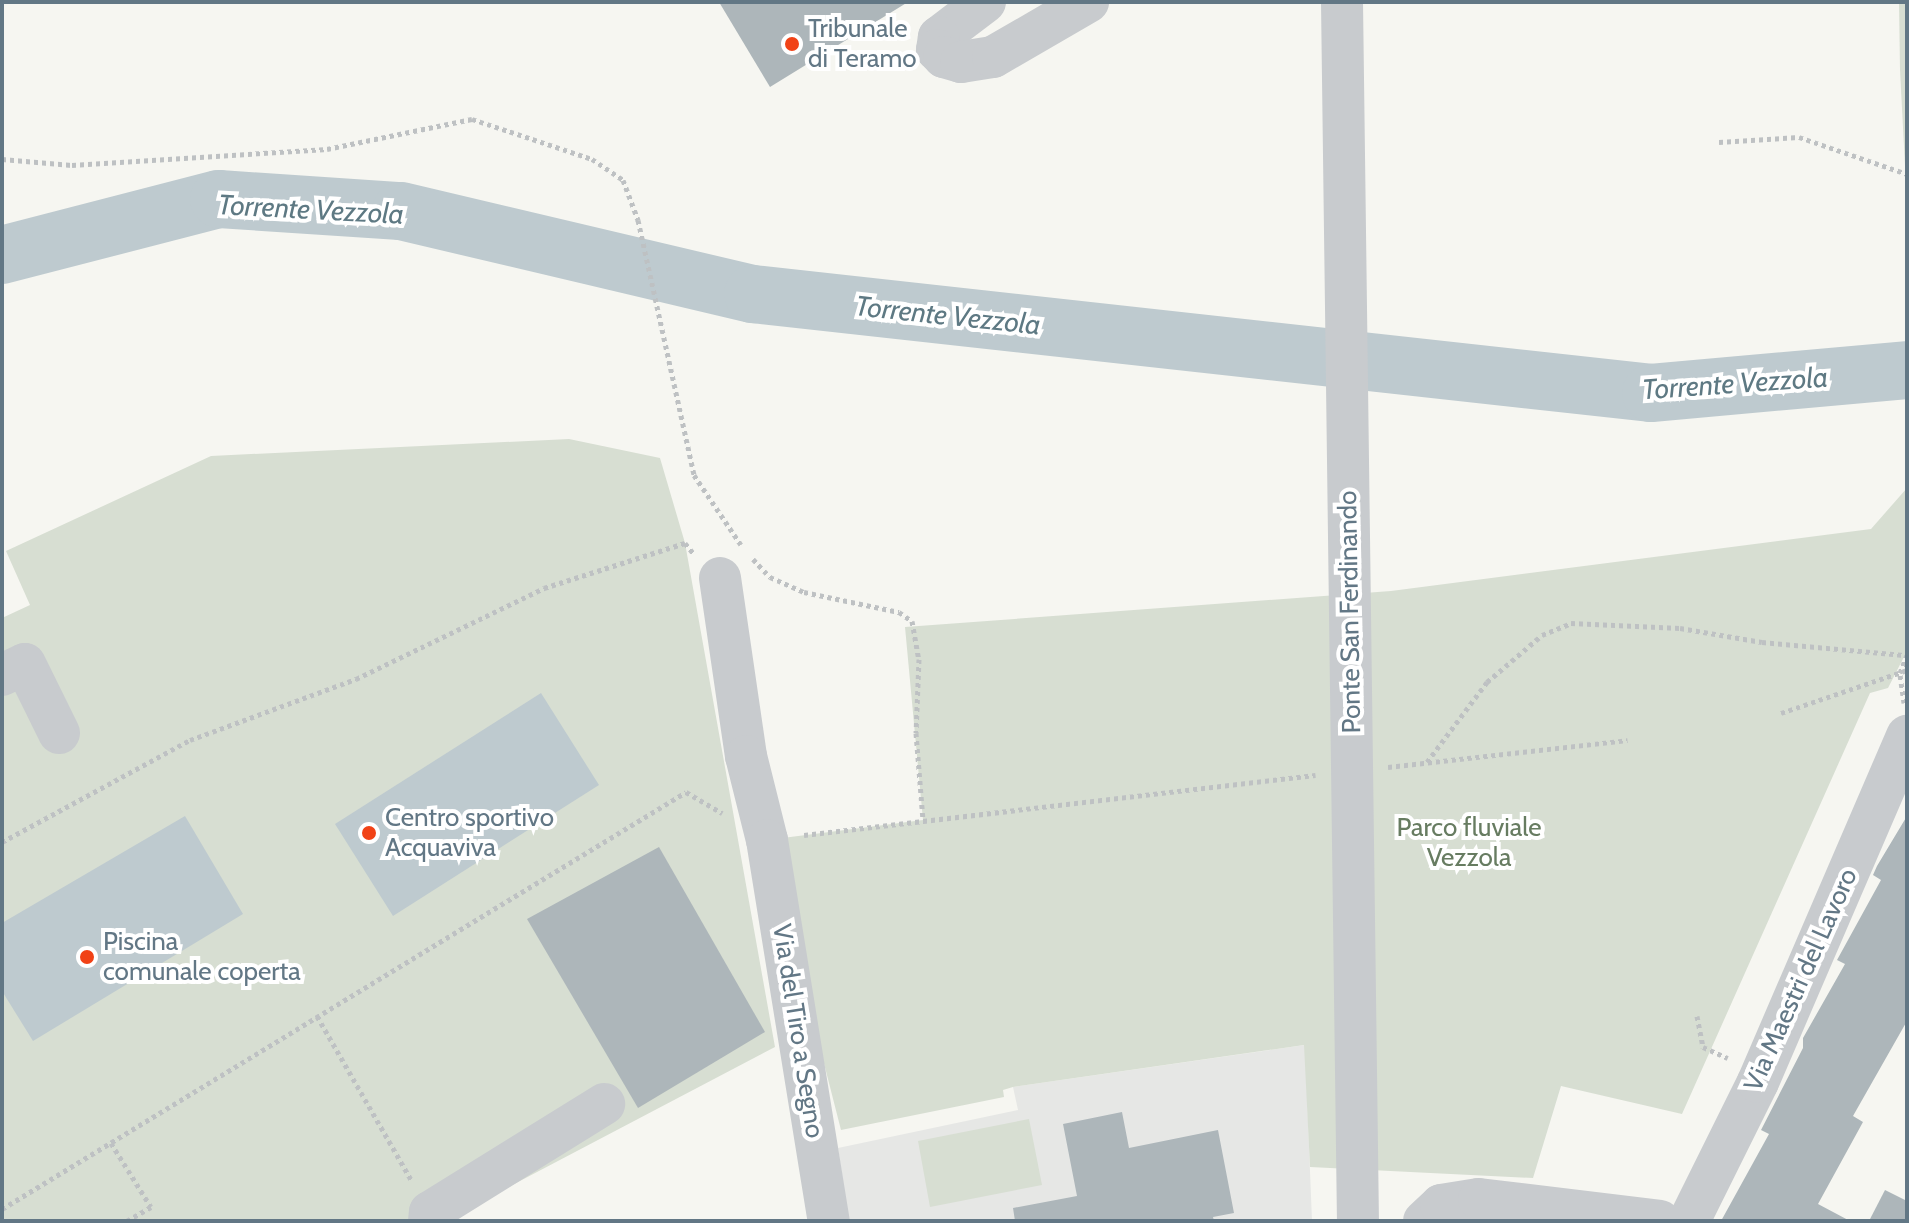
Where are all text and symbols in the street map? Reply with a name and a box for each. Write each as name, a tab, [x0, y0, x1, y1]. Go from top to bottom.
place label: Tribunale di Teramo	[808, 13, 917, 74]
marker: Tribunale di Teramo	[783, 35, 801, 53]
water label: Torrente Vezzola	[217, 187, 405, 231]
water label: Torrente Vezzola	[854, 289, 1042, 341]
water label: Torrente Vezzola	[1641, 360, 1829, 406]
street label: Ponte San Ferdinando	[1332, 490, 1368, 734]
place label: Centro sportivo Acquaviva	[385, 802, 554, 864]
park label: Parco fluviale Vezzola	[1396, 812, 1542, 874]
marker: Centro sportivo Acquaviva	[360, 824, 378, 842]
street label: Via Maestri del Lavoro	[1738, 864, 1864, 1096]
street label: Via del Tiro a Segno	[766, 922, 830, 1140]
place label: Piscina comunale coperta	[103, 926, 301, 988]
marker: Piscina comunale coperta	[78, 948, 96, 966]

